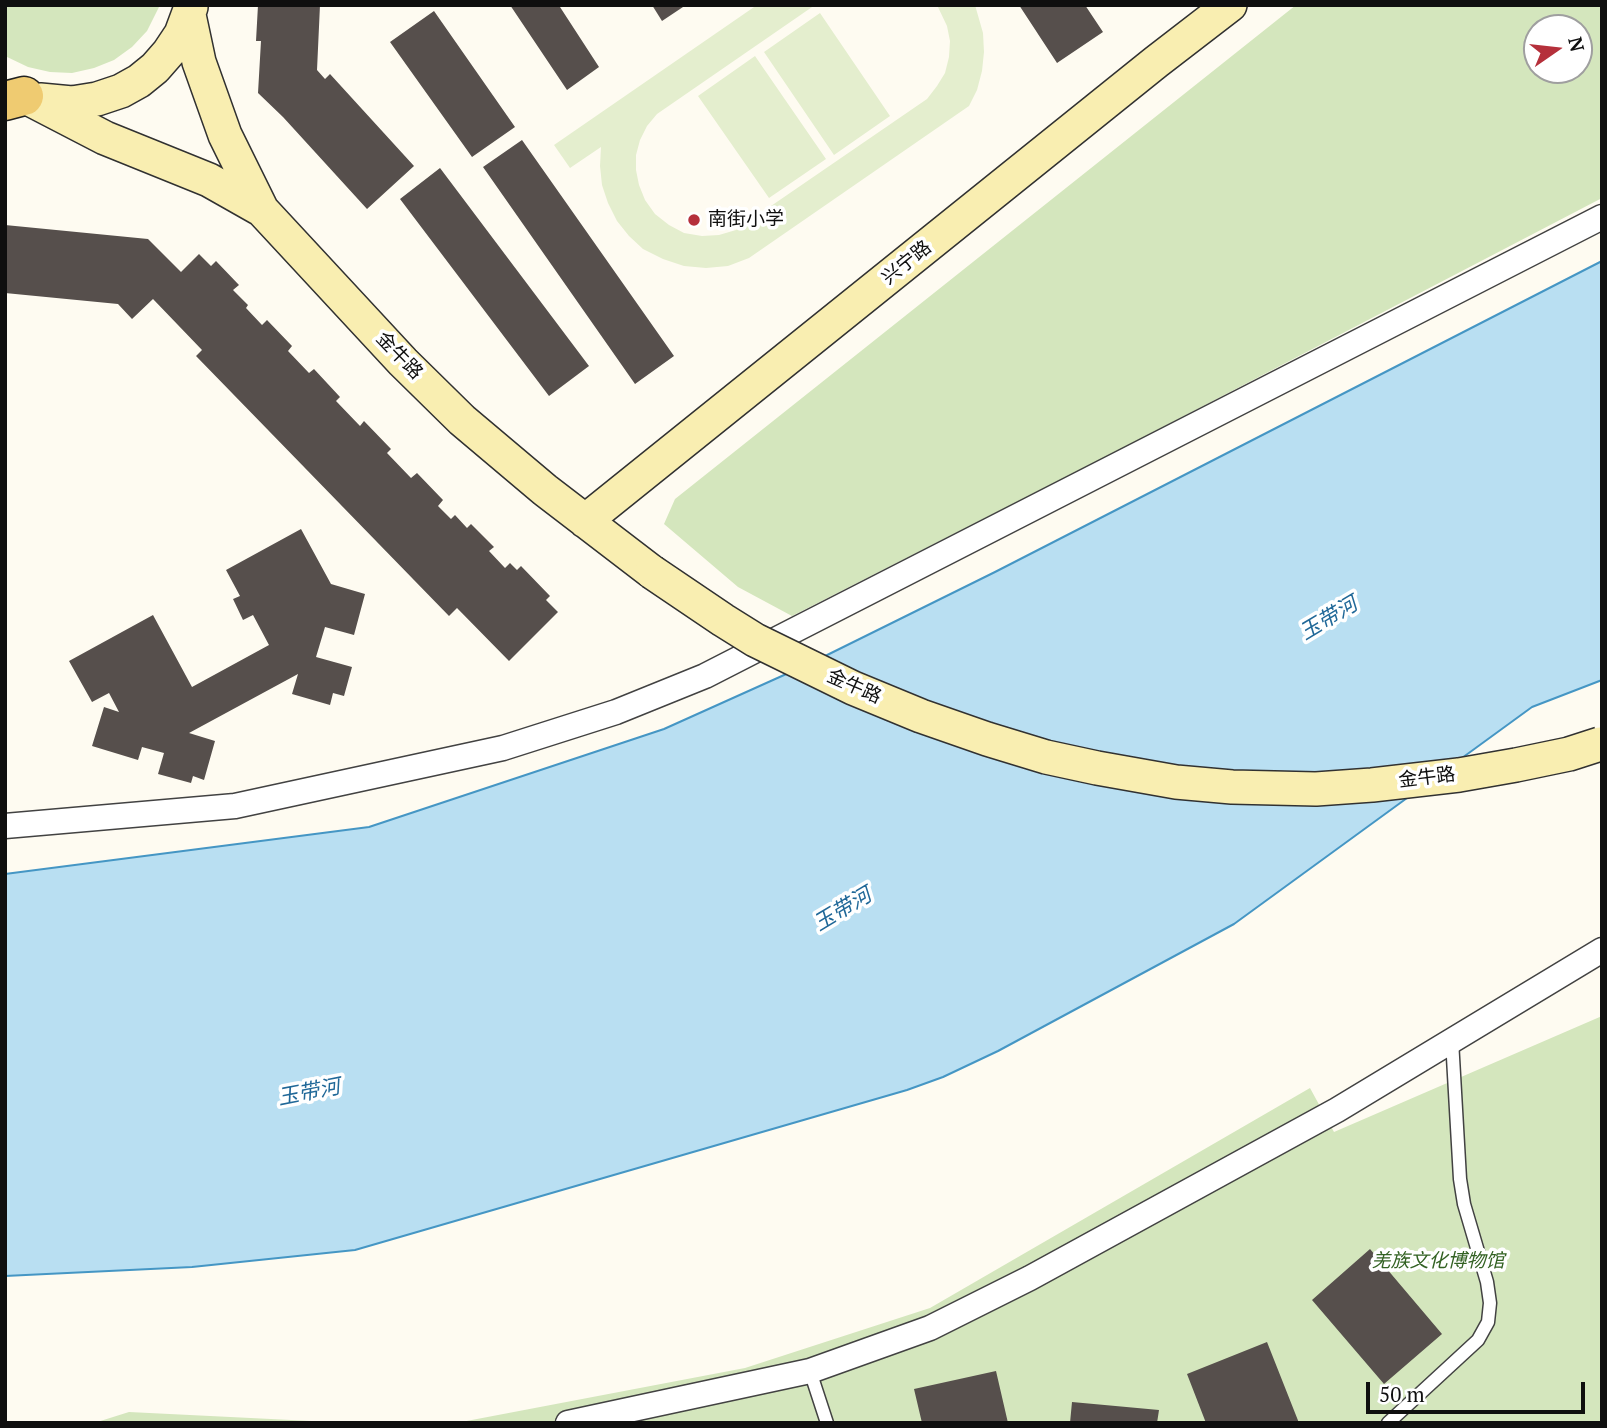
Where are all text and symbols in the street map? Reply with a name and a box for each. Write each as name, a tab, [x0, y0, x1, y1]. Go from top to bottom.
north arrow	[1523, 14, 1593, 84]
text: N	[1563, 34, 1591, 54]
place label: 南街小学	[708, 209, 784, 231]
marker: 南街小学	[686, 212, 702, 228]
street label: 兴宁路	[878, 236, 936, 290]
street label: 金牛路	[371, 328, 427, 384]
water label: 玉带河	[1296, 592, 1362, 646]
street label: 金牛路	[823, 665, 885, 709]
street label: 金牛路	[1397, 763, 1457, 793]
water label: 玉带河	[810, 883, 876, 937]
water label: 玉带河	[276, 1075, 342, 1111]
park label: 羌族文化博物馆	[1372, 1251, 1504, 1273]
scale bar	[1369, 1368, 1588, 1412]
text: 50 m	[1379, 1380, 1425, 1408]

